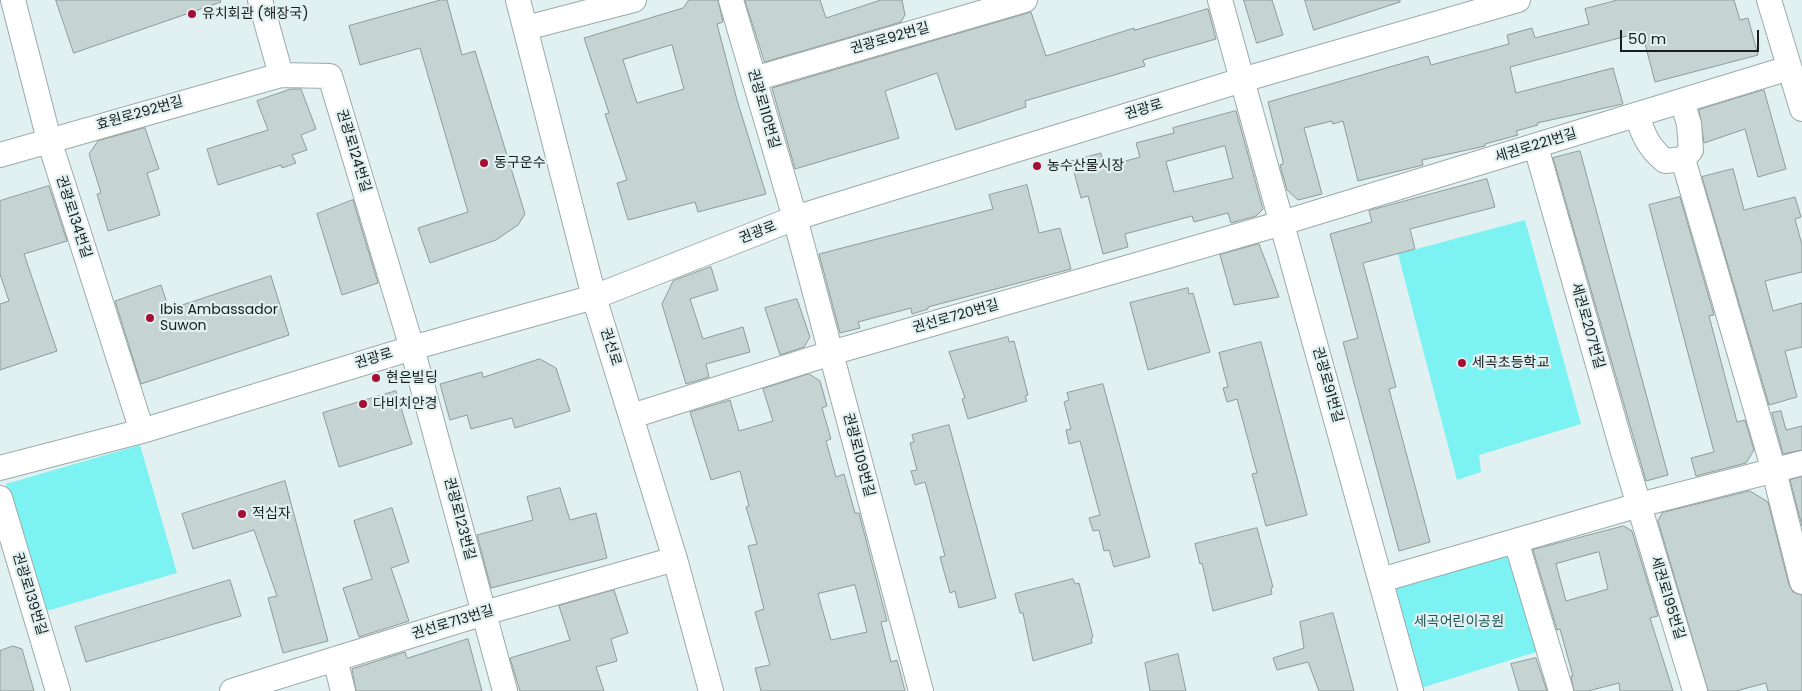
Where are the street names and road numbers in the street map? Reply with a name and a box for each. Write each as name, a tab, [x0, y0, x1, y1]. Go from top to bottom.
street label: 권광로92번길	[849, 20, 931, 58]
street label: 권광로110번길	[744, 67, 782, 151]
street label: 효원로292번길	[95, 94, 185, 134]
street label: 권광로	[1123, 96, 1165, 124]
street label: 권광로124번길	[332, 108, 374, 194]
street label: 세권로221번길	[1493, 126, 1579, 166]
street label: 권광로134번길	[52, 174, 94, 260]
street label: 권광로	[737, 218, 779, 248]
street label: 세권로207번길	[1567, 281, 1607, 371]
street label: 권선로720번길	[911, 297, 1001, 337]
street label: 권선로	[596, 326, 624, 368]
street label: 권광로	[353, 345, 395, 373]
street label: 권광로91번길	[1308, 345, 1346, 425]
street label: 권광로109번길	[839, 411, 877, 499]
street label: 권광로123번길	[440, 476, 478, 562]
street label: 권광로139번길	[8, 550, 50, 638]
street label: 세권로195번길	[1646, 554, 1688, 642]
street label: 권선로713번길	[410, 603, 496, 643]

